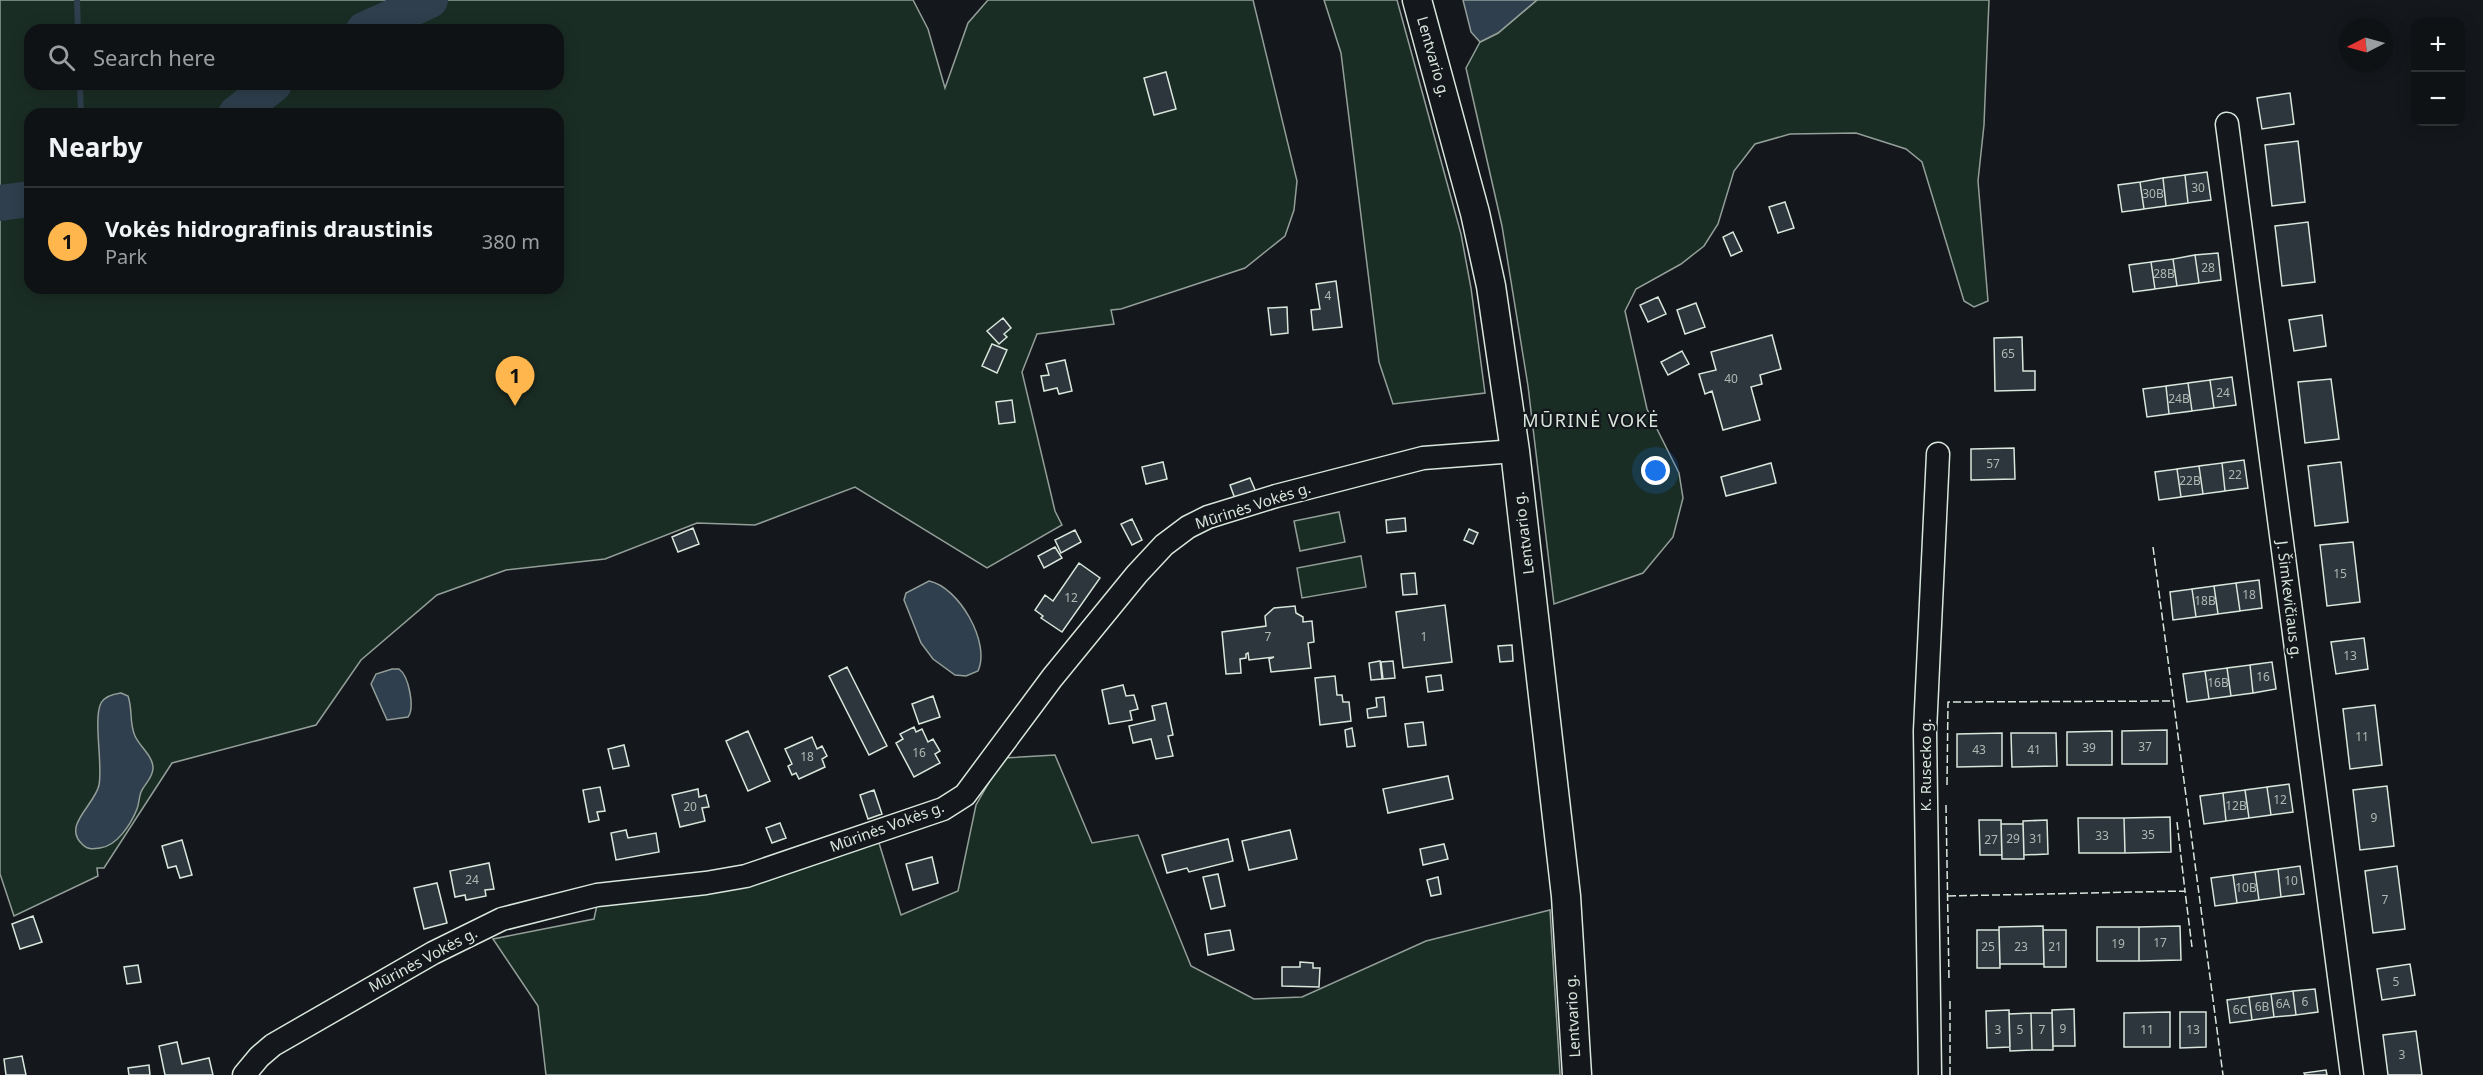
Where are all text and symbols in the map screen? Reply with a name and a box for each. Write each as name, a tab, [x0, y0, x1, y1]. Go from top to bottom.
street label: Lentvario g.	[1413, 14, 1455, 100]
north arrow	[2339, 18, 2393, 72]
map controls	[2411, 18, 2465, 126]
button: +	[2411, 18, 2465, 72]
search box	[24, 24, 564, 90]
icon: search	[45, 41, 78, 74]
text: Search here	[93, 42, 215, 72]
button: −	[2411, 72, 2465, 126]
text: Nearby	[48, 129, 143, 165]
house number: 30	[2191, 179, 2205, 196]
house number: 30B	[2142, 185, 2164, 202]
text: Vokės hidrografinis draustinis	[105, 213, 433, 243]
text: 1	[62, 228, 73, 255]
text: 380 m	[482, 228, 540, 255]
text: Park	[105, 243, 147, 270]
house number: 28	[2201, 259, 2215, 276]
house number: 28B	[2153, 265, 2175, 282]
house number: 4	[1325, 287, 1332, 304]
house number: 65	[2001, 345, 2015, 362]
pin: 1	[496, 356, 534, 406]
house number: 40	[1724, 370, 1738, 387]
house number: 24	[2216, 384, 2230, 401]
house number: 24B	[2168, 390, 2190, 407]
district label: MŪRINĖ VOKĖ	[1522, 408, 1660, 432]
house number: 57	[1986, 455, 2000, 472]
your location	[1641, 456, 1670, 485]
house number: 22	[2228, 466, 2242, 483]
house number: 22B	[2179, 472, 2201, 489]
street label: Mūrinės Vokės g.	[1192, 477, 1313, 533]
street label: Lentvario g.	[1508, 491, 1538, 576]
street label: J. Šimkevičiaus g.	[2273, 538, 2307, 660]
house number: 15	[2333, 565, 2347, 582]
house number: 18	[2242, 586, 2256, 603]
house number: 12	[1064, 589, 1078, 606]
house number: 18B	[2194, 592, 2216, 609]
house number: 7	[1265, 628, 1272, 645]
house number: 1	[1421, 628, 1427, 645]
house number: 13	[2343, 647, 2357, 664]
house number: 16	[2256, 668, 2270, 685]
house number: 16B	[2207, 674, 2229, 691]
street label: K. Rusecko g.	[1915, 719, 1935, 811]
house number: 11	[2355, 728, 2369, 745]
house number: 37	[2138, 738, 2152, 755]
house number: 39	[2082, 739, 2096, 756]
house number: 43	[1972, 741, 1986, 758]
house number: 41	[2027, 741, 2041, 758]
house number: 16	[912, 744, 926, 761]
house number: 18	[800, 748, 814, 765]
house number: 12	[2273, 791, 2287, 808]
street label: Mūrinės Vokės g.	[827, 796, 947, 856]
house number: 12B	[2225, 797, 2247, 814]
house number: 20	[683, 798, 697, 815]
house number: 9	[2371, 809, 2378, 826]
house number: 35	[2141, 826, 2155, 843]
house number: 33	[2095, 827, 2109, 844]
house number: 29	[2006, 830, 2020, 847]
house number: 31	[2029, 830, 2043, 847]
house number: 27	[1984, 831, 1998, 848]
house number: 24	[465, 871, 479, 888]
house number: 10	[2284, 872, 2298, 889]
house number: 10B	[2235, 879, 2257, 896]
house number: 7	[2382, 891, 2389, 908]
street label: Mūrinės Vokės g.	[365, 922, 480, 996]
house number: 17	[2153, 934, 2167, 951]
house number: 19	[2111, 935, 2125, 952]
house number: 25	[1981, 938, 1995, 955]
house number: 23	[2014, 938, 2028, 955]
house number: 21	[2048, 938, 2062, 955]
house number: 5	[2393, 973, 2400, 990]
street label: Lentvario g.	[1560, 974, 1584, 1058]
house number: 6	[2302, 993, 2309, 1010]
house number: 6A	[2276, 995, 2291, 1012]
house number: 6B	[2255, 998, 2270, 1015]
house number: 6C	[2233, 1001, 2248, 1018]
house number: 9	[2060, 1020, 2067, 1037]
house number: 3	[1995, 1021, 2002, 1038]
house number: 5	[2017, 1021, 2024, 1038]
house number: 7	[2039, 1021, 2046, 1038]
house number: 11	[2140, 1021, 2154, 1038]
house number: 13	[2186, 1021, 2200, 1038]
house number: 3	[2399, 1046, 2406, 1063]

